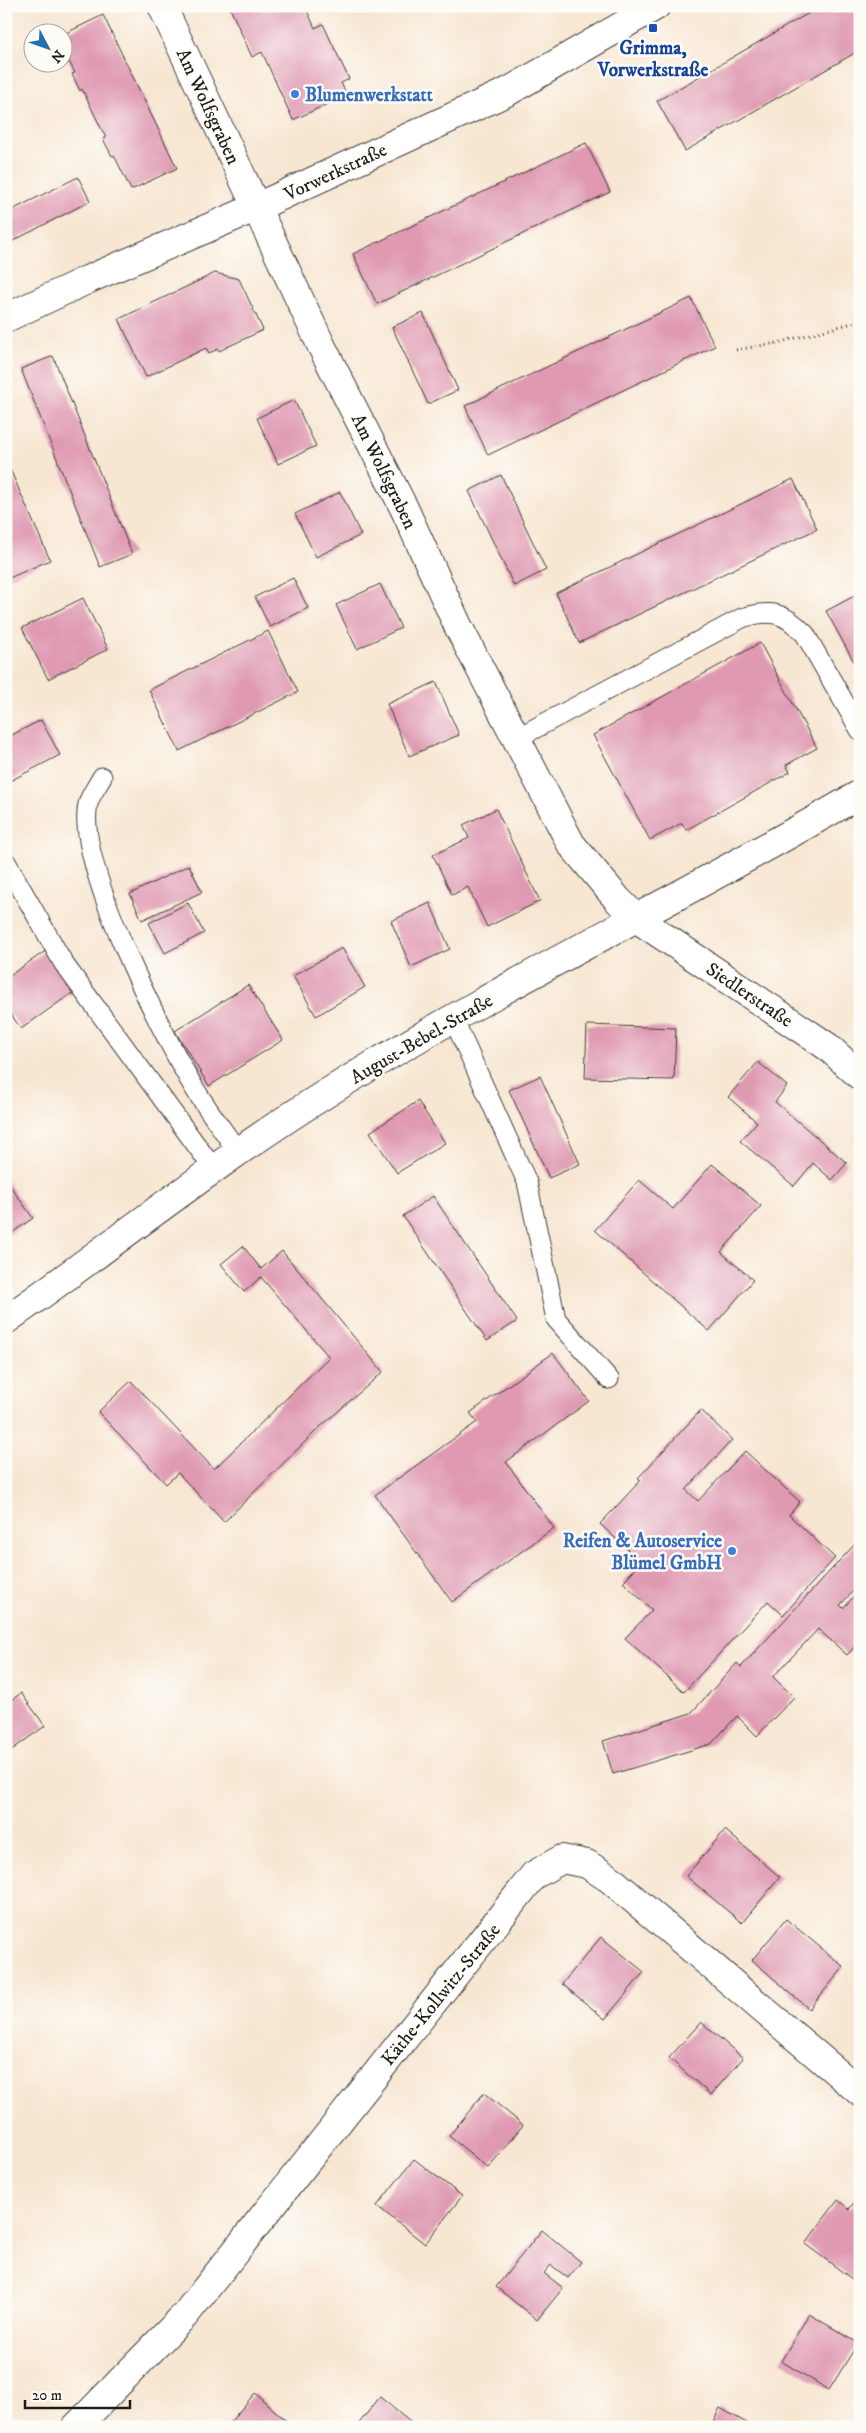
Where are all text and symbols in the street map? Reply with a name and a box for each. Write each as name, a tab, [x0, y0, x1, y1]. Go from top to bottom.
north arrow	[22, 22, 72, 72]
marker: Grimma, Vorwerkstraße	[647, 22, 659, 34]
place label: Grimma, Vorwerkstraße	[597, 37, 709, 82]
street label: Am Wolfsgraben	[171, 45, 245, 168]
text: N	[46, 46, 68, 66]
place label: Blumenwerkstatt	[305, 84, 434, 107]
marker: Blumenwerkstatt	[289, 88, 301, 100]
street label: Vorwerkstraße	[280, 138, 391, 207]
street label: Am Wolfsgraben	[346, 410, 421, 533]
street label: Siedlerstraße	[701, 958, 797, 1033]
street label: August-Bebel-Straße	[347, 989, 497, 1089]
place label: Reifen & Autoservice Blümel GmbH	[563, 1530, 722, 1575]
marker: Reifen & Autoservice Blümel GmbH	[726, 1545, 738, 1557]
street label: Käthe-Kollwitz-Straße	[377, 1919, 506, 2071]
scale bar	[25, 2378, 130, 2410]
text: 20 m	[32, 2386, 62, 2405]

